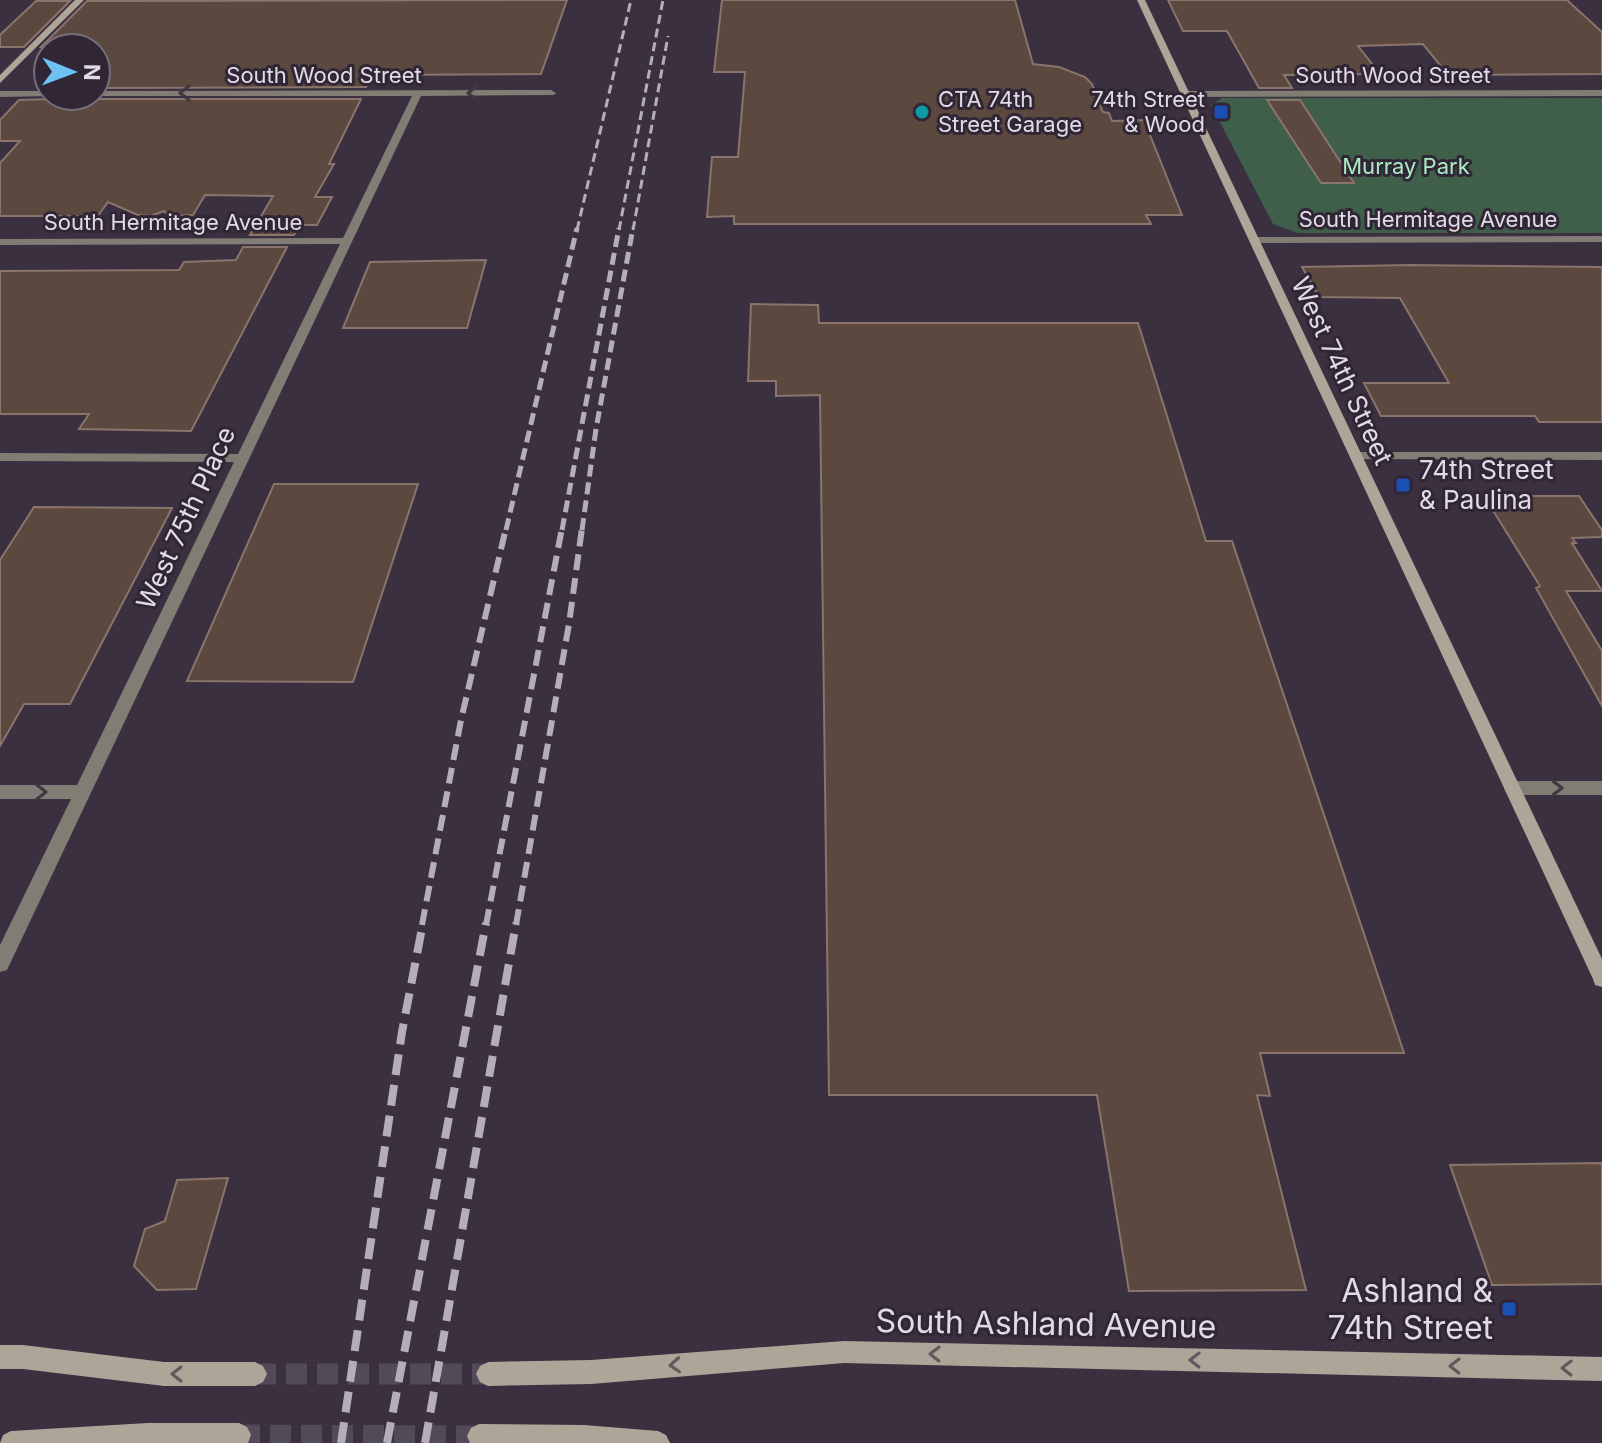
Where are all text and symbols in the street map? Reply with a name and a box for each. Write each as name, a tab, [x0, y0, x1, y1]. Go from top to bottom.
north arrow	[32, 32, 112, 112]
street label: South Wood Street	[226, 62, 422, 88]
street label: South Wood Street	[1295, 62, 1491, 88]
text: N	[79, 64, 105, 81]
one-way arrow	[178, 84, 191, 102]
one-way arrow	[466, 84, 479, 102]
place label: CTA 74th Street Garage	[938, 86, 1082, 137]
place label: 74th Street & Wood	[1091, 86, 1205, 137]
marker: CTA 74th Street Garage	[913, 103, 931, 121]
marker: 74th Street & Wood	[1212, 103, 1230, 121]
park label: Murray Park	[1342, 153, 1470, 179]
street label: South Hermitage Avenue	[1299, 206, 1557, 232]
street label: South Hermitage Avenue	[44, 209, 302, 235]
street label: West 74th Street	[1285, 272, 1400, 470]
street label: West 75th Place	[130, 422, 241, 614]
place label: 74th Street & Paulina	[1419, 454, 1554, 515]
marker: 74th Street & Paulina	[1394, 476, 1412, 494]
one-way arrow	[1551, 779, 1564, 797]
one-way arrow	[35, 783, 48, 801]
place label: Ashland & 74th Street	[1327, 1271, 1493, 1347]
marker: Ashland & 74th Street	[1500, 1300, 1518, 1318]
street label: South Ashland Avenue	[875, 1301, 1217, 1346]
one-way arrow	[928, 1345, 941, 1362]
one-way arrow	[1188, 1351, 1201, 1369]
one-way arrow	[668, 1356, 681, 1373]
one-way arrow	[1448, 1358, 1461, 1375]
one-way arrow	[1560, 1360, 1573, 1377]
one-way arrow	[170, 1365, 183, 1383]

